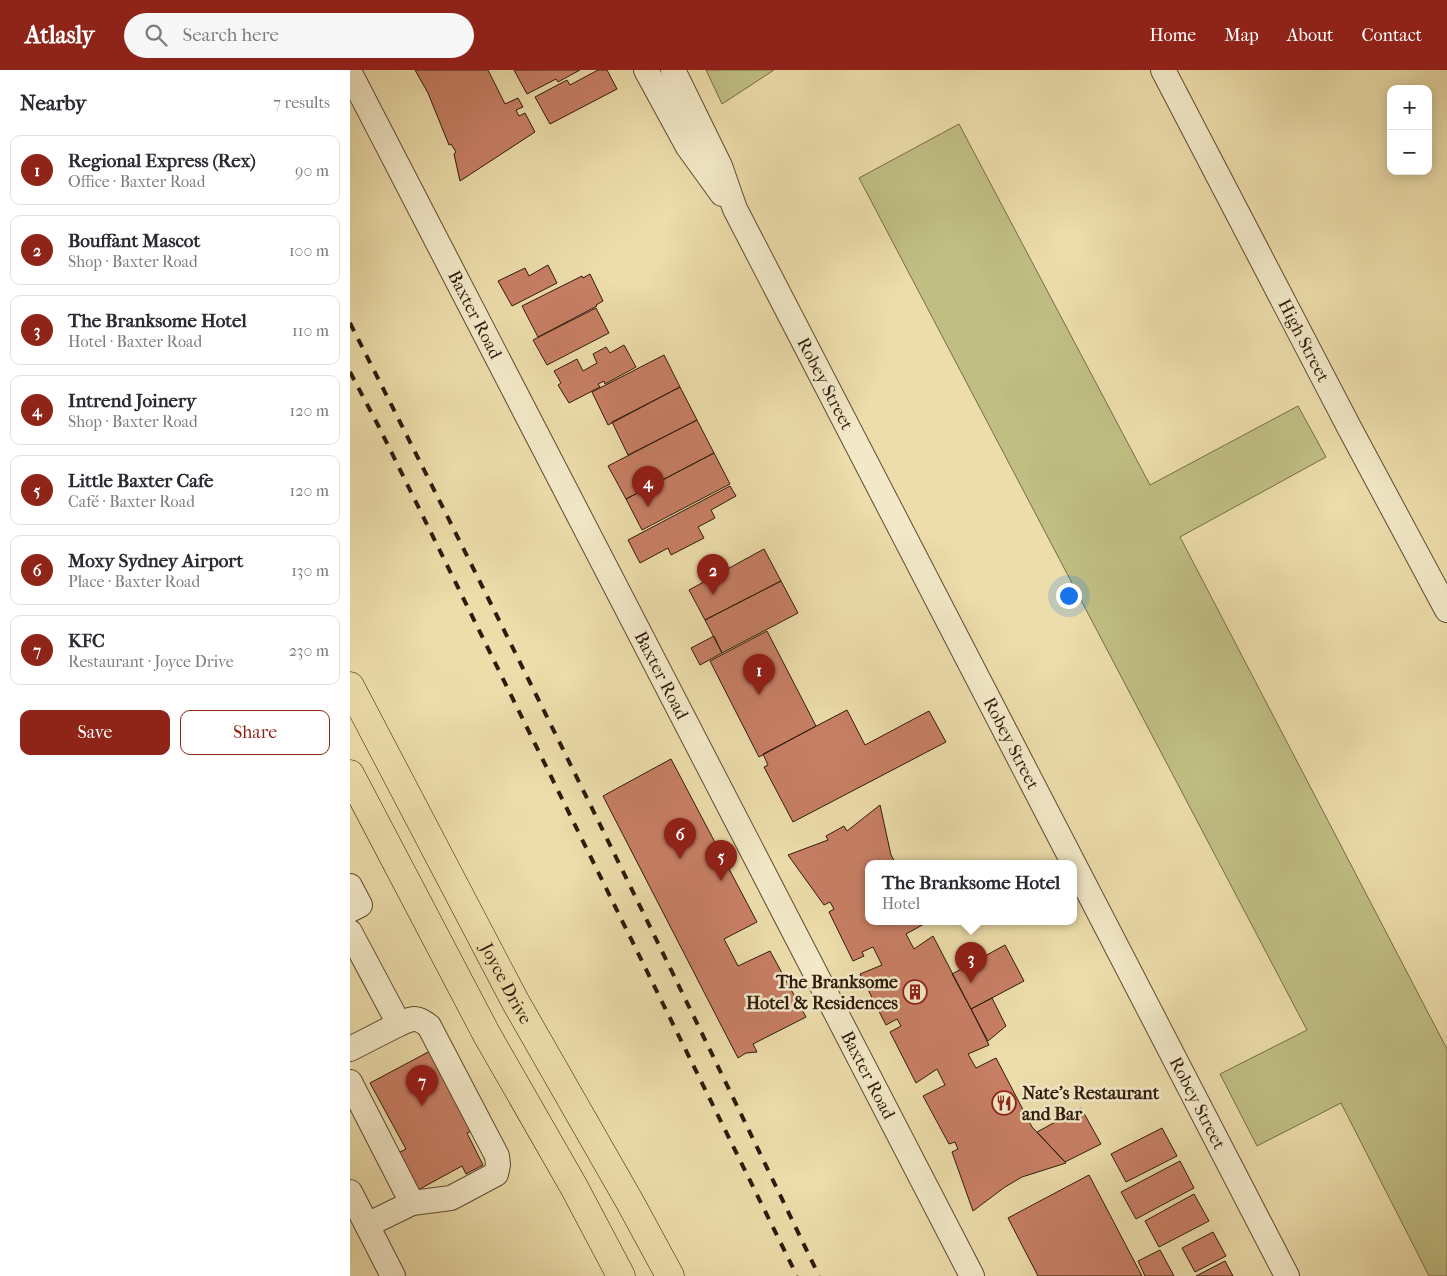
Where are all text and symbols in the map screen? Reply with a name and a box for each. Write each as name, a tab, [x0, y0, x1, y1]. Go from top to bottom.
search box	[124, 13, 474, 58]
text: Atlasly	[25, 21, 94, 49]
icon: search	[142, 21, 170, 49]
text: Search here	[182, 24, 279, 46]
text: Home	[1149, 25, 1196, 46]
text: Map	[1224, 25, 1259, 46]
text: About	[1287, 25, 1333, 46]
text: Contact	[1361, 25, 1422, 46]
map controls	[1387, 85, 1432, 175]
button: +	[1387, 85, 1432, 130]
text: Nearby	[20, 91, 86, 115]
text: 7 results	[273, 93, 330, 112]
button: −	[1387, 130, 1432, 175]
text: Regional Express (Rex)	[68, 150, 256, 172]
text: 1	[34, 161, 40, 180]
text: 90 m	[295, 161, 329, 180]
text: Office · Baxter Road	[68, 172, 205, 191]
text: Bouffant Mascot	[68, 230, 200, 252]
text: 2	[33, 241, 41, 260]
text: 100 m	[289, 241, 329, 260]
text: Shop · Baxter Road	[68, 252, 198, 271]
street label: Baxter Road	[443, 267, 506, 362]
street label: High Street	[1274, 295, 1334, 386]
text: The Branksome Hotel	[68, 310, 247, 332]
text: 3	[34, 321, 40, 340]
text: 110 m	[292, 321, 329, 340]
text: Hotel · Baxter Road	[68, 332, 202, 351]
street label: Robey Street	[793, 334, 858, 434]
text: Intrend Joinery	[68, 390, 196, 412]
text: 4	[32, 401, 42, 420]
text: 120 m	[290, 401, 329, 420]
text: Shop · Baxter Road	[68, 412, 198, 431]
pin: 4	[632, 466, 664, 507]
text: Little Baxter Cafe	[68, 470, 213, 492]
text: 5	[34, 481, 40, 500]
text: 120 m	[290, 481, 329, 500]
text: Café · Baxter Road	[68, 492, 195, 511]
text: Moxy Sydney Airport	[68, 550, 243, 572]
pin: 2	[697, 554, 729, 595]
text: 6	[33, 561, 41, 580]
text: 130 m	[291, 561, 329, 580]
text: Place · Baxter Road	[68, 572, 200, 591]
your location	[1056, 583, 1082, 609]
street label: Baxter Road	[630, 628, 693, 723]
text: KFC	[68, 630, 105, 652]
text: 7	[33, 641, 41, 660]
text: 230 m	[289, 641, 329, 660]
text: Restaurant · Joyce Drive	[68, 652, 234, 671]
pin: 1	[743, 654, 775, 695]
street label: Robey Street	[979, 694, 1044, 793]
button: Save	[20, 710, 170, 755]
button: Share	[180, 710, 330, 755]
pin: 6	[664, 818, 696, 859]
pin: 5	[705, 840, 737, 881]
popup	[865, 860, 1077, 925]
text: The Branksome Hotel	[882, 872, 1060, 894]
text: Hotel	[882, 894, 920, 913]
street label: Joyce Drive	[475, 938, 537, 1028]
pin: 3	[955, 942, 987, 983]
place label: The Branksome Hotel & Residences	[746, 972, 898, 1014]
building icon: The Branksome Hotel & Residences	[902, 979, 928, 1005]
street label: Baxter Road	[837, 1027, 900, 1123]
street label: Robey Street	[1165, 1053, 1230, 1153]
pin: 7	[406, 1065, 438, 1106]
place label: Nate's Restaurant and Bar	[1022, 1083, 1160, 1125]
restaurant icon: Nate's Restaurant and Bar	[991, 1090, 1017, 1116]

